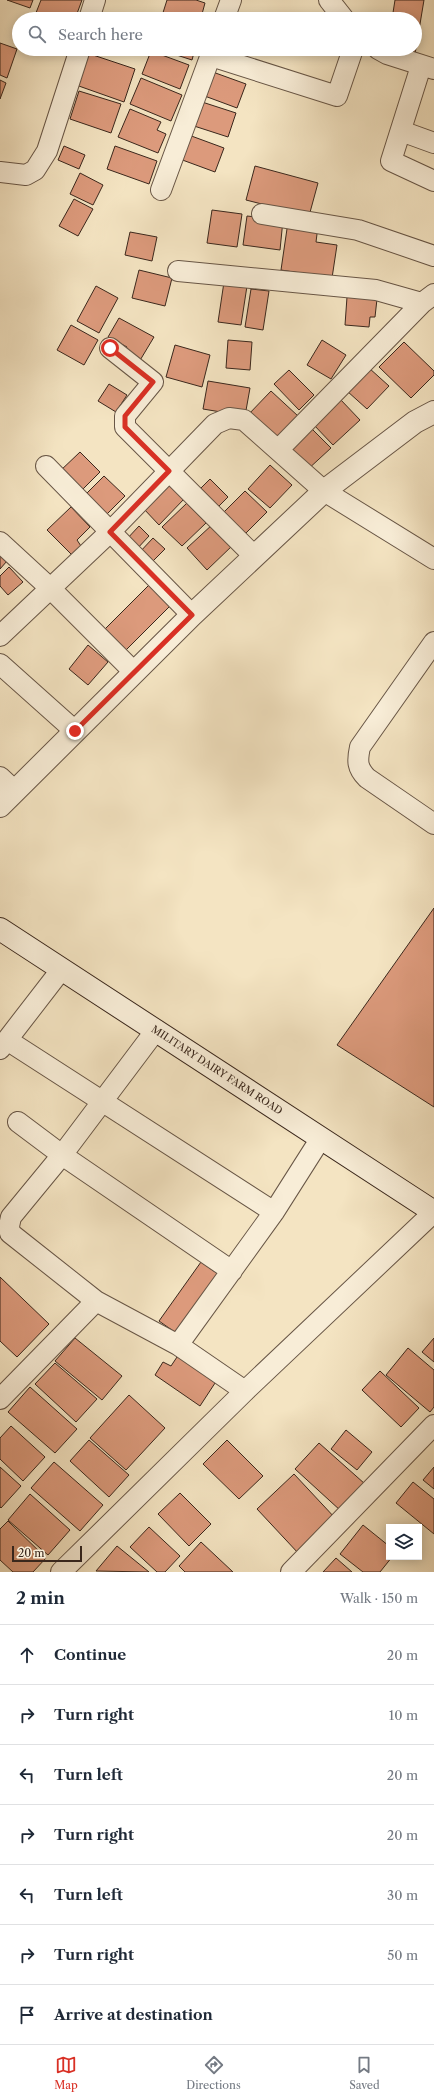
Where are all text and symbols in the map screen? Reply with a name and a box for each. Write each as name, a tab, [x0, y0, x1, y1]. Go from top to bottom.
search box	[12, 12, 422, 56]
icon: search	[26, 23, 48, 45]
text: Search here	[58, 25, 143, 44]
route start	[101, 339, 119, 357]
route end	[66, 722, 84, 740]
street label: MILITARY DAIRY FARM ROAD	[149, 1023, 285, 1117]
map controls	[386, 1524, 422, 1560]
button: layers	[386, 1524, 422, 1560]
scale bar	[12, 1544, 82, 1563]
text: 20 m	[18, 1546, 44, 1560]
text: 2 min	[16, 1588, 65, 1608]
text: Walk · 150 m	[340, 1590, 418, 1606]
icon: ahead	[16, 1644, 38, 1666]
text: Continue	[54, 1645, 126, 1664]
text: 20 m	[387, 1647, 418, 1663]
icon: right	[16, 1704, 38, 1726]
text: Turn right	[54, 1705, 134, 1724]
text: 10 m	[389, 1707, 418, 1723]
icon: left	[16, 1764, 38, 1786]
text: Turn left	[54, 1765, 123, 1784]
text: 20 m	[387, 1767, 418, 1783]
icon: right	[16, 1824, 38, 1846]
text: Turn right	[54, 1825, 134, 1844]
text: 20 m	[387, 1827, 418, 1843]
icon: left	[16, 1884, 38, 1906]
text: Turn left	[54, 1885, 123, 1904]
text: 30 m	[387, 1887, 418, 1903]
icon: right	[16, 1944, 38, 1966]
text: Turn right	[54, 1945, 134, 1964]
text: 50 m	[387, 1947, 418, 1963]
icon: arrive	[16, 2004, 38, 2026]
text: Arrive at destination	[54, 2005, 213, 2024]
tab: Map	[54, 2054, 78, 2092]
tab: Directions	[186, 2054, 241, 2092]
tab: Saved	[349, 2054, 380, 2092]

